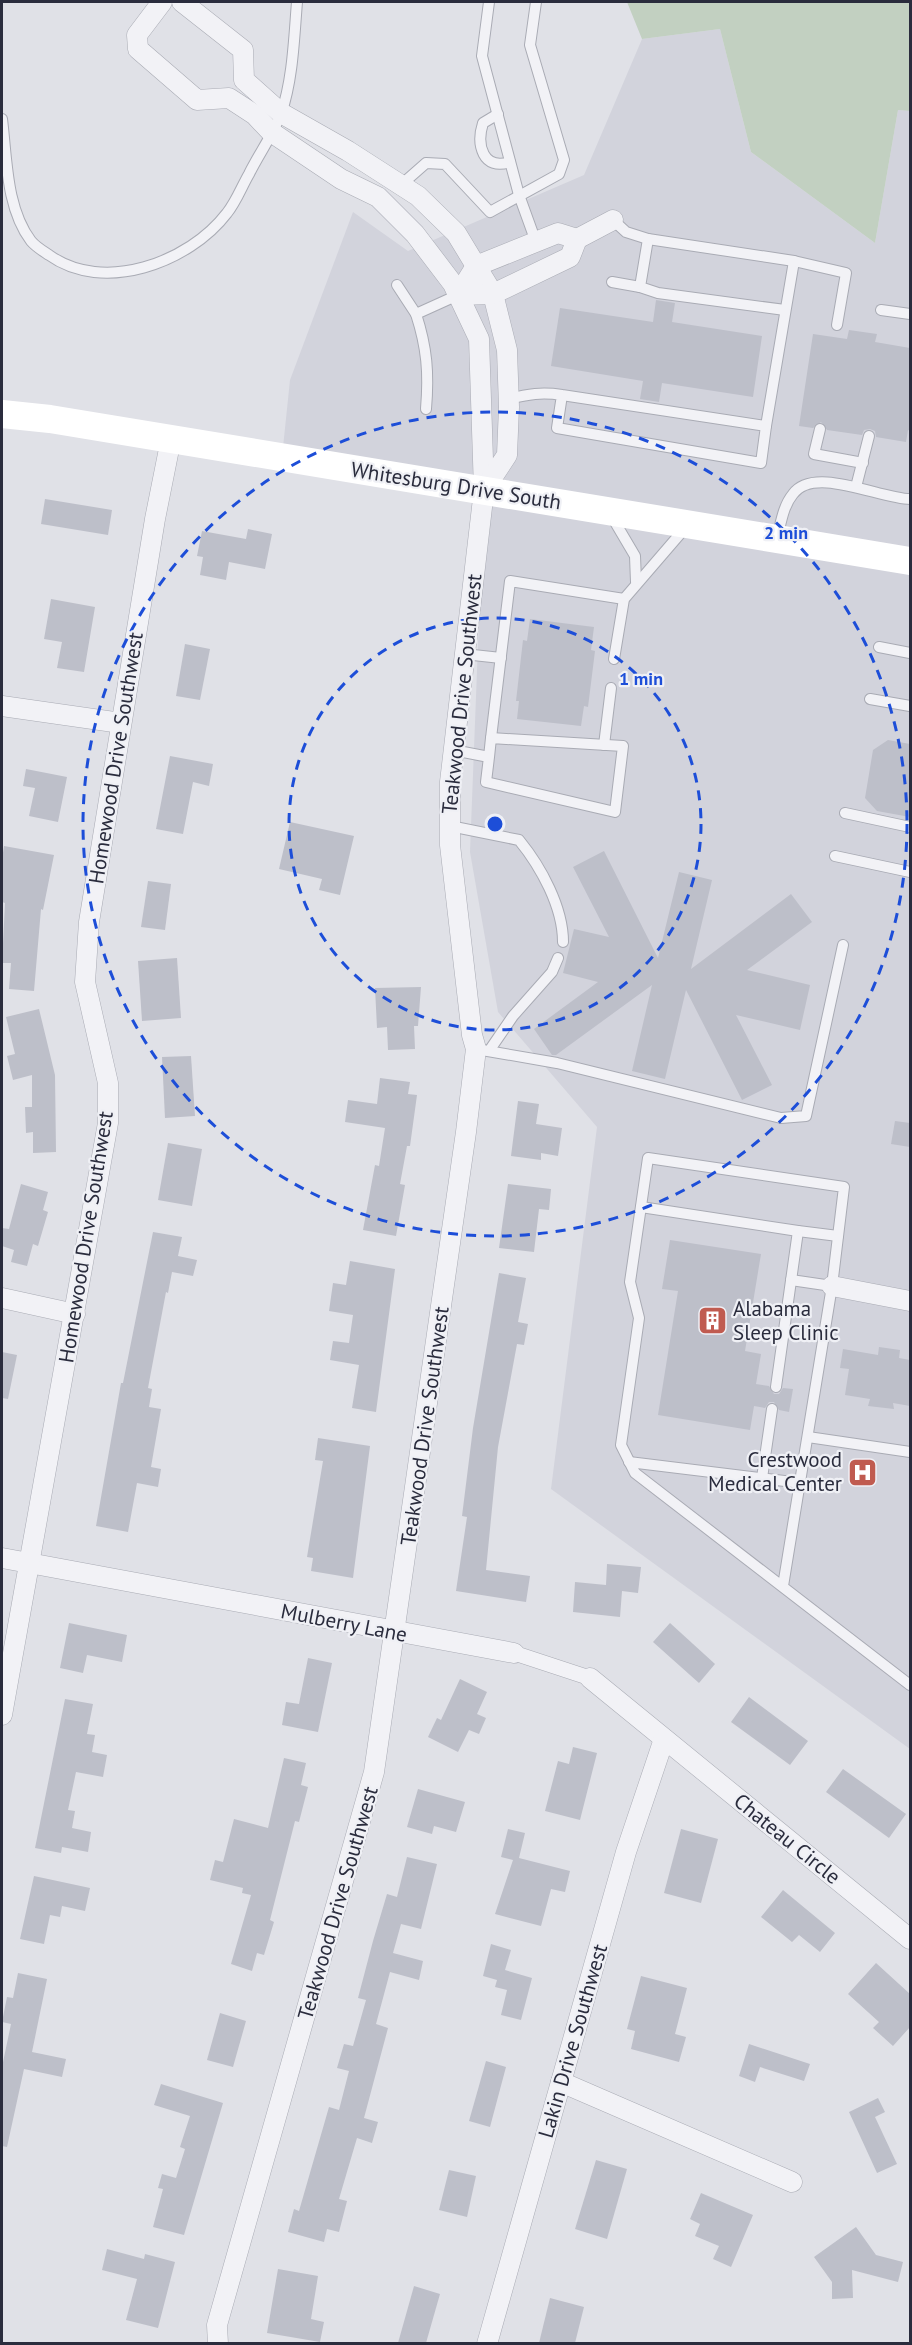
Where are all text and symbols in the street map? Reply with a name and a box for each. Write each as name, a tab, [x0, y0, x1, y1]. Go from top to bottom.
street label: Whitesburg Drive South	[349, 456, 563, 515]
text: 2 min	[764, 521, 808, 544]
street label: Teakwood Drive Southwest	[435, 572, 488, 815]
street label: Homewood Drive Southwest	[82, 630, 149, 886]
text: 1 min	[619, 667, 663, 690]
centre of rings	[485, 814, 505, 834]
street label: Homewood Drive Southwest	[52, 1109, 119, 1365]
place label: Alabama Sleep Clinic	[733, 1295, 839, 1346]
street label: Teakwood Drive Southwest	[394, 1304, 455, 1547]
building icon: Alabama Sleep Clinic	[696, 1305, 728, 1337]
place label: Crestwood Medical Center	[708, 1446, 842, 1497]
hospital icon: Crestwood Medical Center	[847, 1456, 879, 1488]
street label: Mulberry Lane	[279, 1597, 409, 1648]
street label: Teakwood Drive Southwest	[291, 1783, 384, 2023]
street label: Chateau Circle	[728, 1787, 846, 1890]
street label: Lakin Drive Southwest	[532, 1941, 613, 2141]

